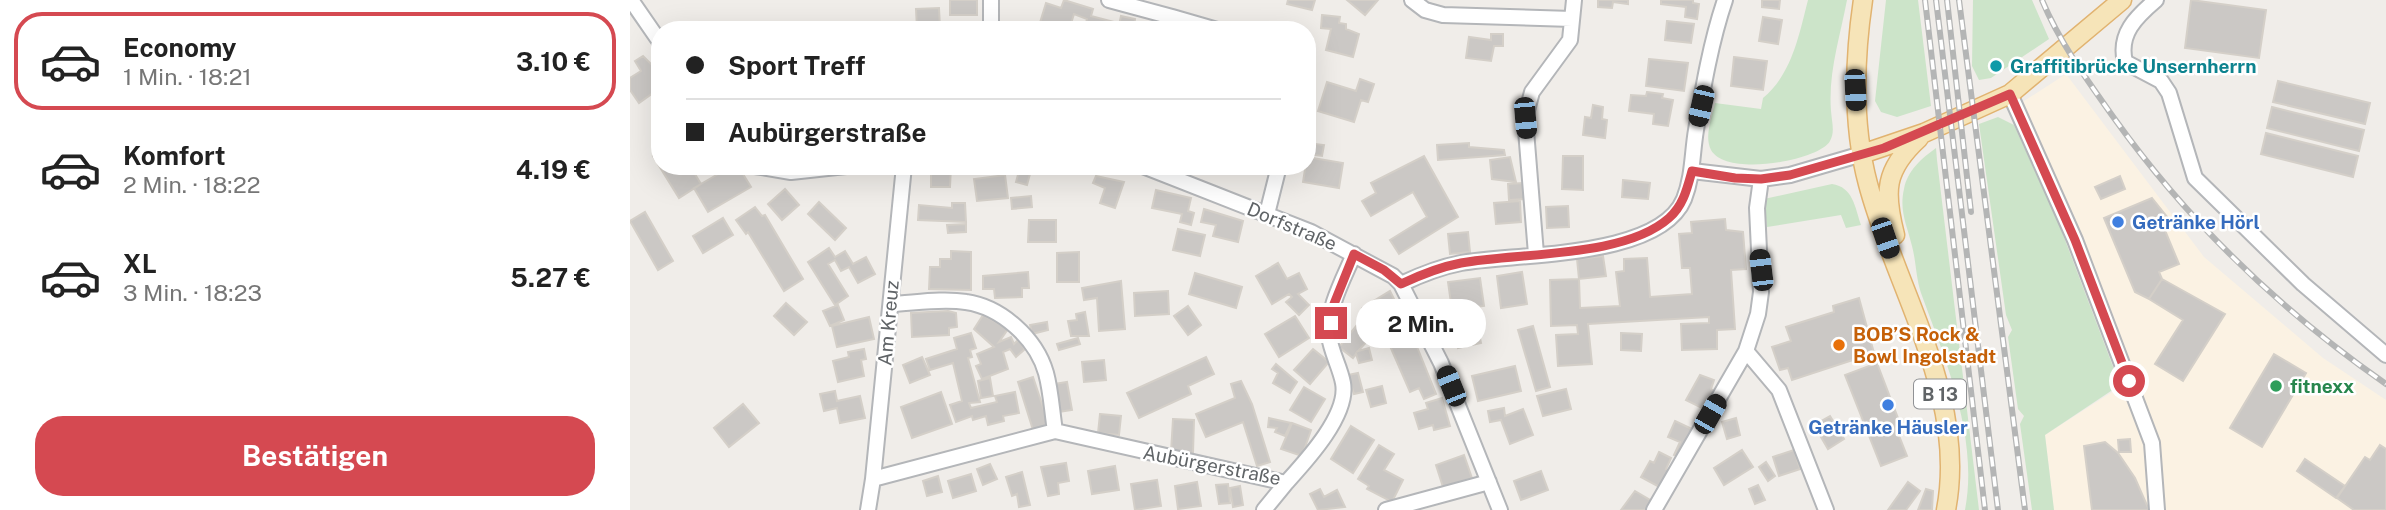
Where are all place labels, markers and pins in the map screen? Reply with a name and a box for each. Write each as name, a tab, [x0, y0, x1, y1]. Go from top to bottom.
place label: Graffitibrücke Unsernherrn	[2010, 55, 2256, 77]
marker: Graffitibrücke Unsernherrn	[1988, 58, 2004, 74]
place label: Getränke Hörl	[2132, 211, 2260, 233]
marker: Getränke Hörl	[2110, 214, 2126, 230]
place label: BOB’S Rock & Bowl Ingolstadt	[1853, 323, 1996, 367]
marker: BOB’S Rock & Bowl Ingolstadt	[1831, 337, 1847, 353]
place label: fitnexx	[2290, 375, 2354, 397]
marker: fitnexx	[2268, 378, 2284, 394]
marker: Getränke Häusler	[1880, 397, 1896, 413]
place label: Getränke Häusler	[1808, 416, 1968, 438]

